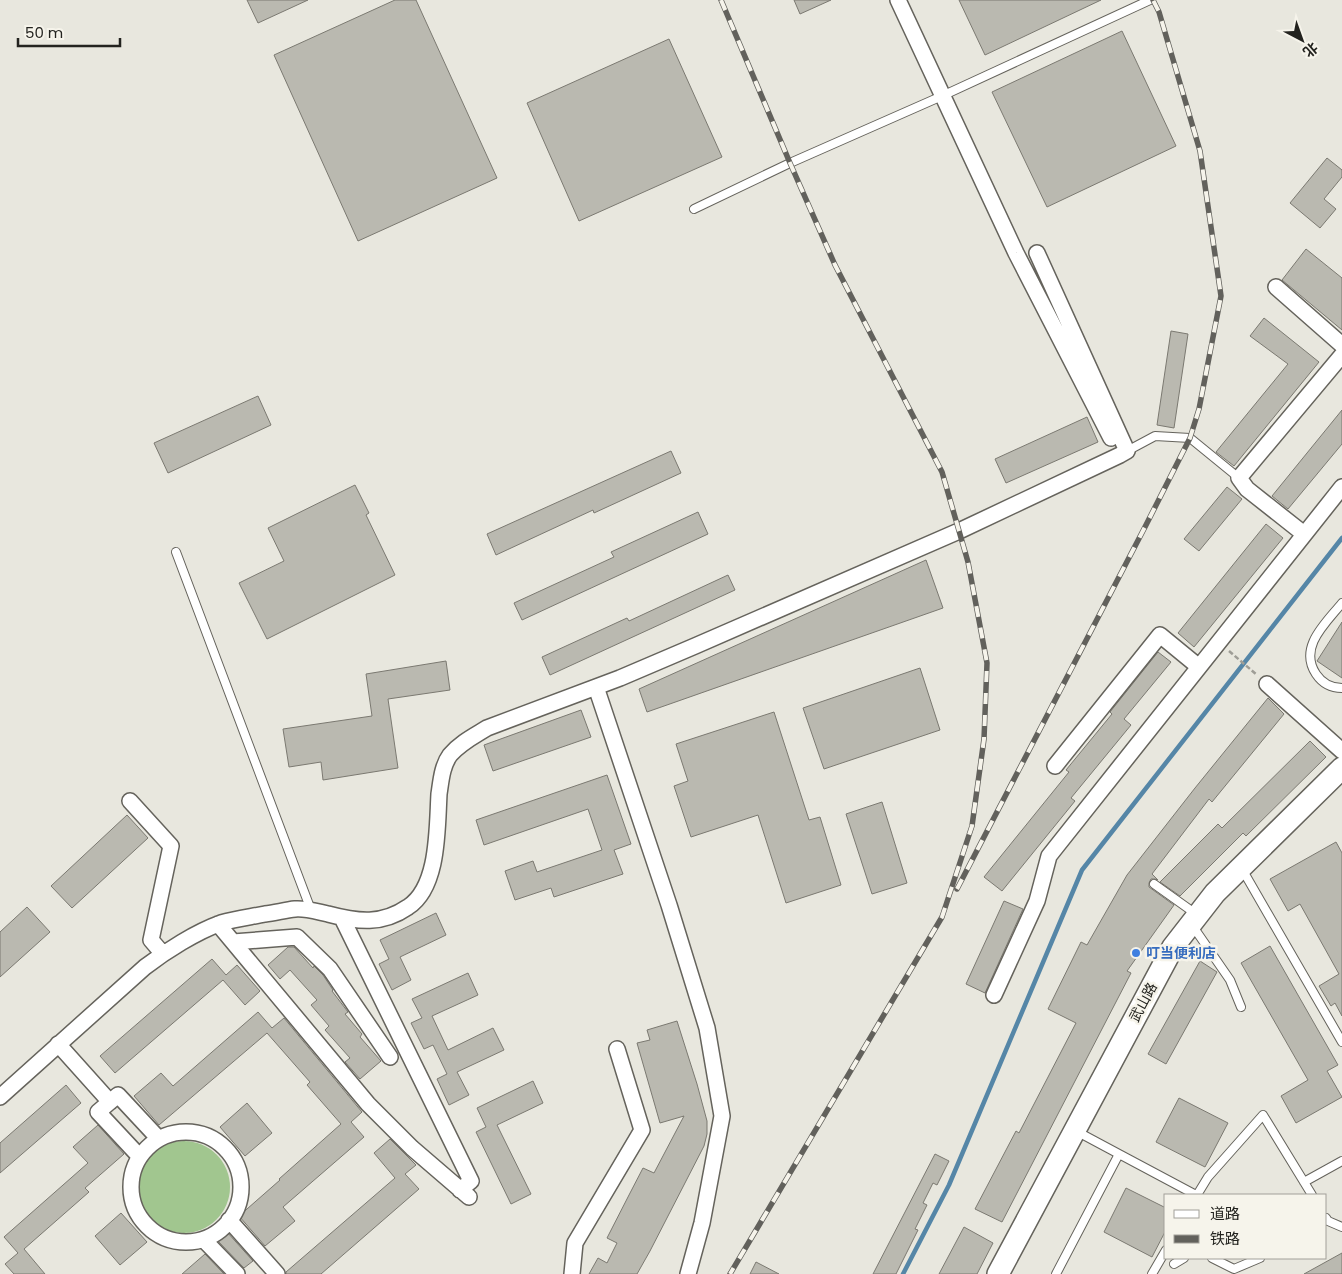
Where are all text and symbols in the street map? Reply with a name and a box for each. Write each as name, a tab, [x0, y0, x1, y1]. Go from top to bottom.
scale bar	[18, 15, 120, 47]
north arrow	[1277, 15, 1327, 65]
text: 50 m	[25, 22, 63, 43]
text: 北	[1299, 38, 1322, 62]
place label: 叮当便利店	[1146, 943, 1216, 963]
marker: 叮当便利店	[1130, 947, 1142, 959]
street label: 武山路	[1124, 979, 1162, 1025]
legend	[1164, 1194, 1327, 1259]
text: 道路	[1210, 1203, 1240, 1224]
text: 铁路	[1210, 1228, 1240, 1249]

